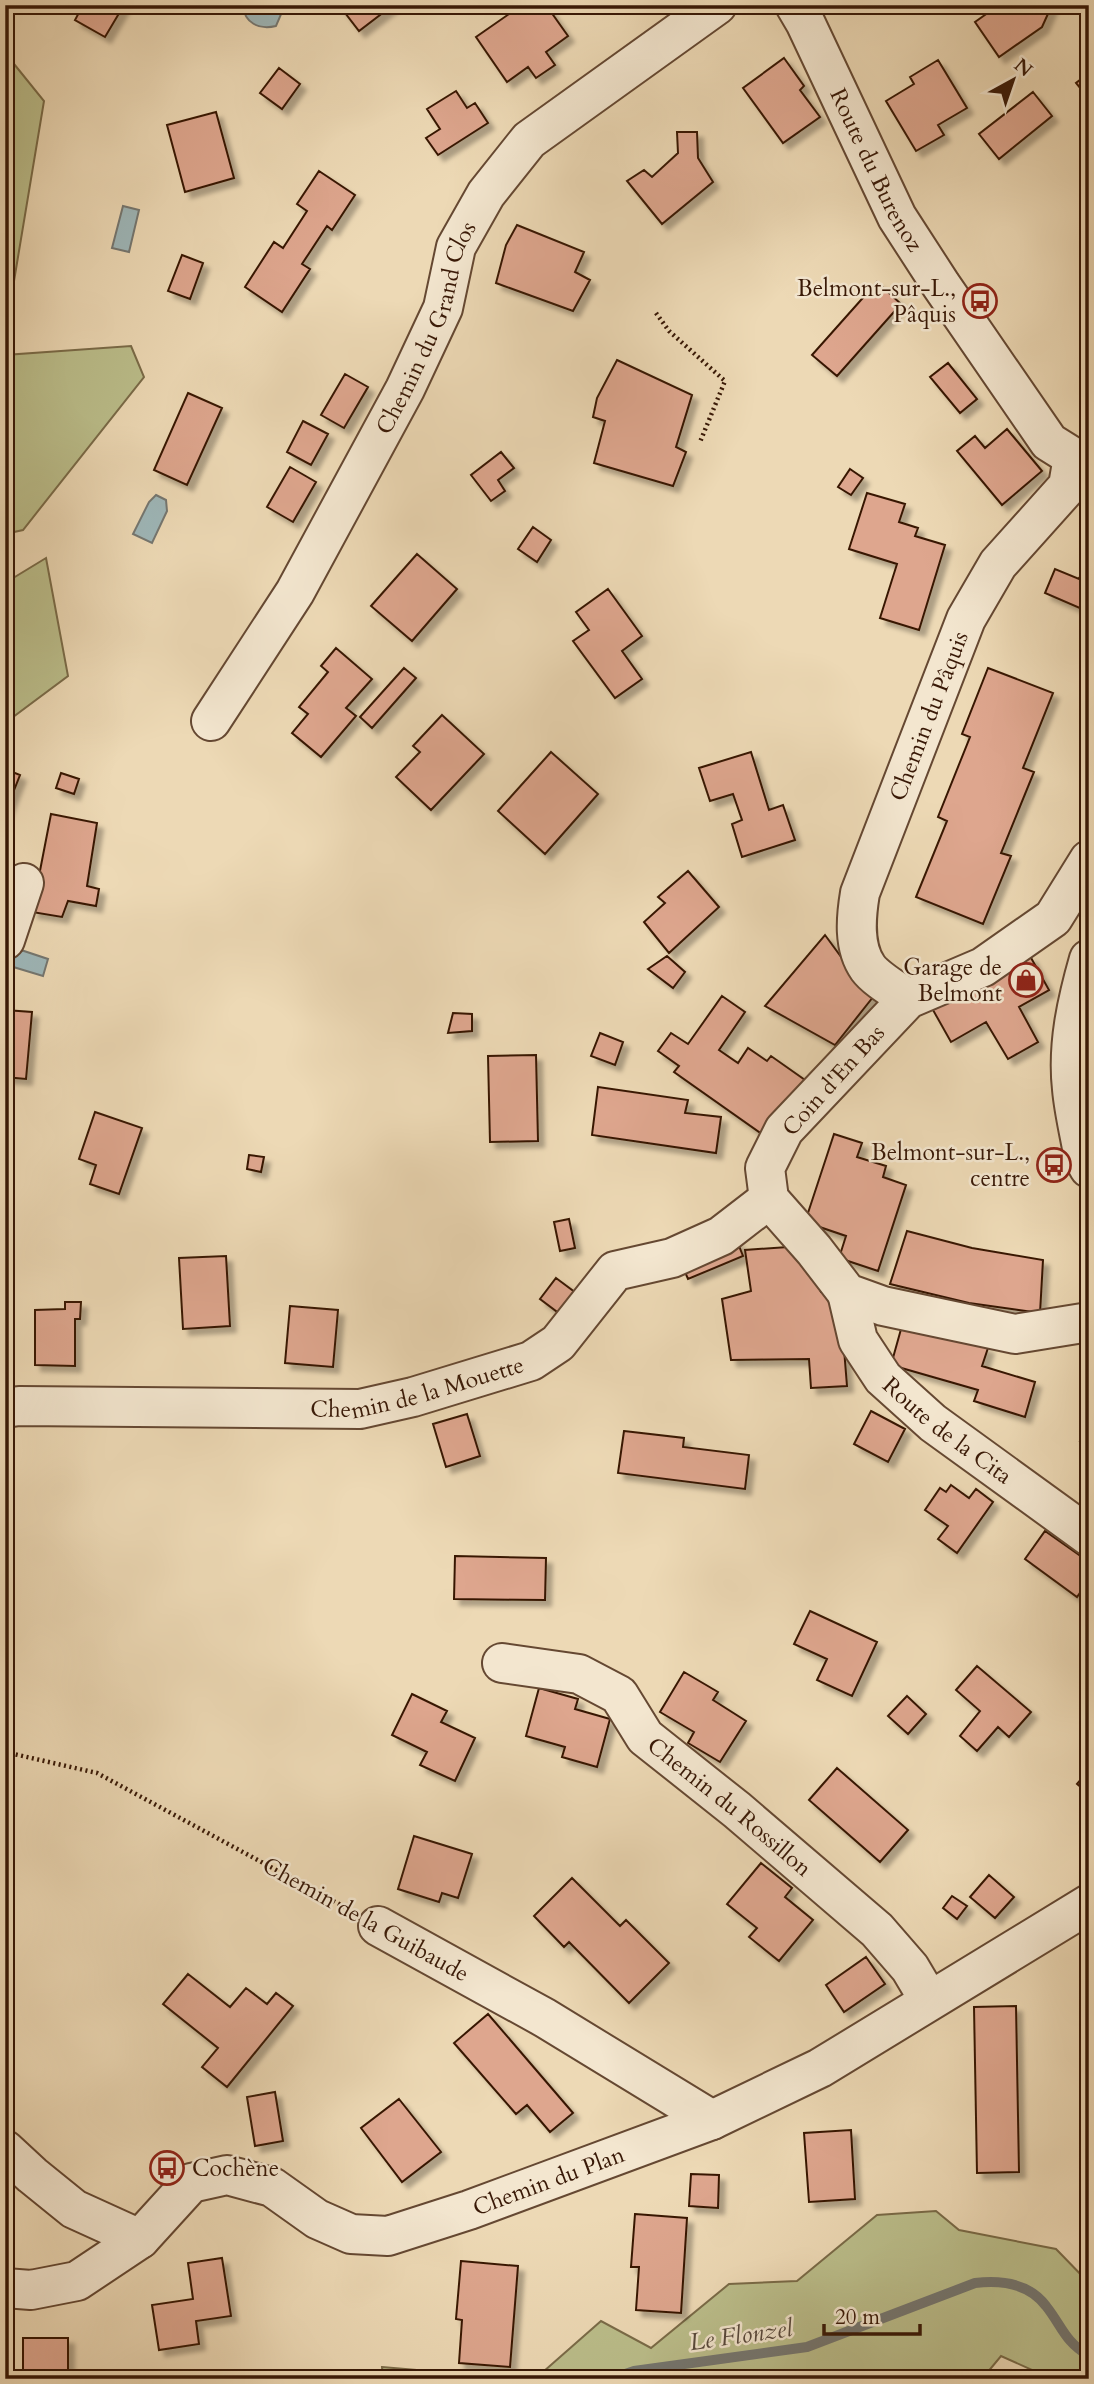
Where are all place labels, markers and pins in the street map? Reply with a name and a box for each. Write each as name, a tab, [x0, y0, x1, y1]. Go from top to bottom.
place label: Belmont-sur-L., Pâquis	[797, 273, 956, 330]
bus stop icon: Belmont-sur-L., Pâquis	[961, 282, 999, 320]
place label: Garage de Belmont	[903, 952, 1002, 1009]
shop icon: Garage de Belmont	[1007, 961, 1045, 999]
place label: Belmont-sur-L., centre	[871, 1137, 1030, 1194]
bus stop icon: Belmont-sur-L., centre	[1035, 1146, 1073, 1184]
bus stop icon: Cochène	[148, 2149, 186, 2187]
place label: Cochène	[192, 2153, 279, 2184]

